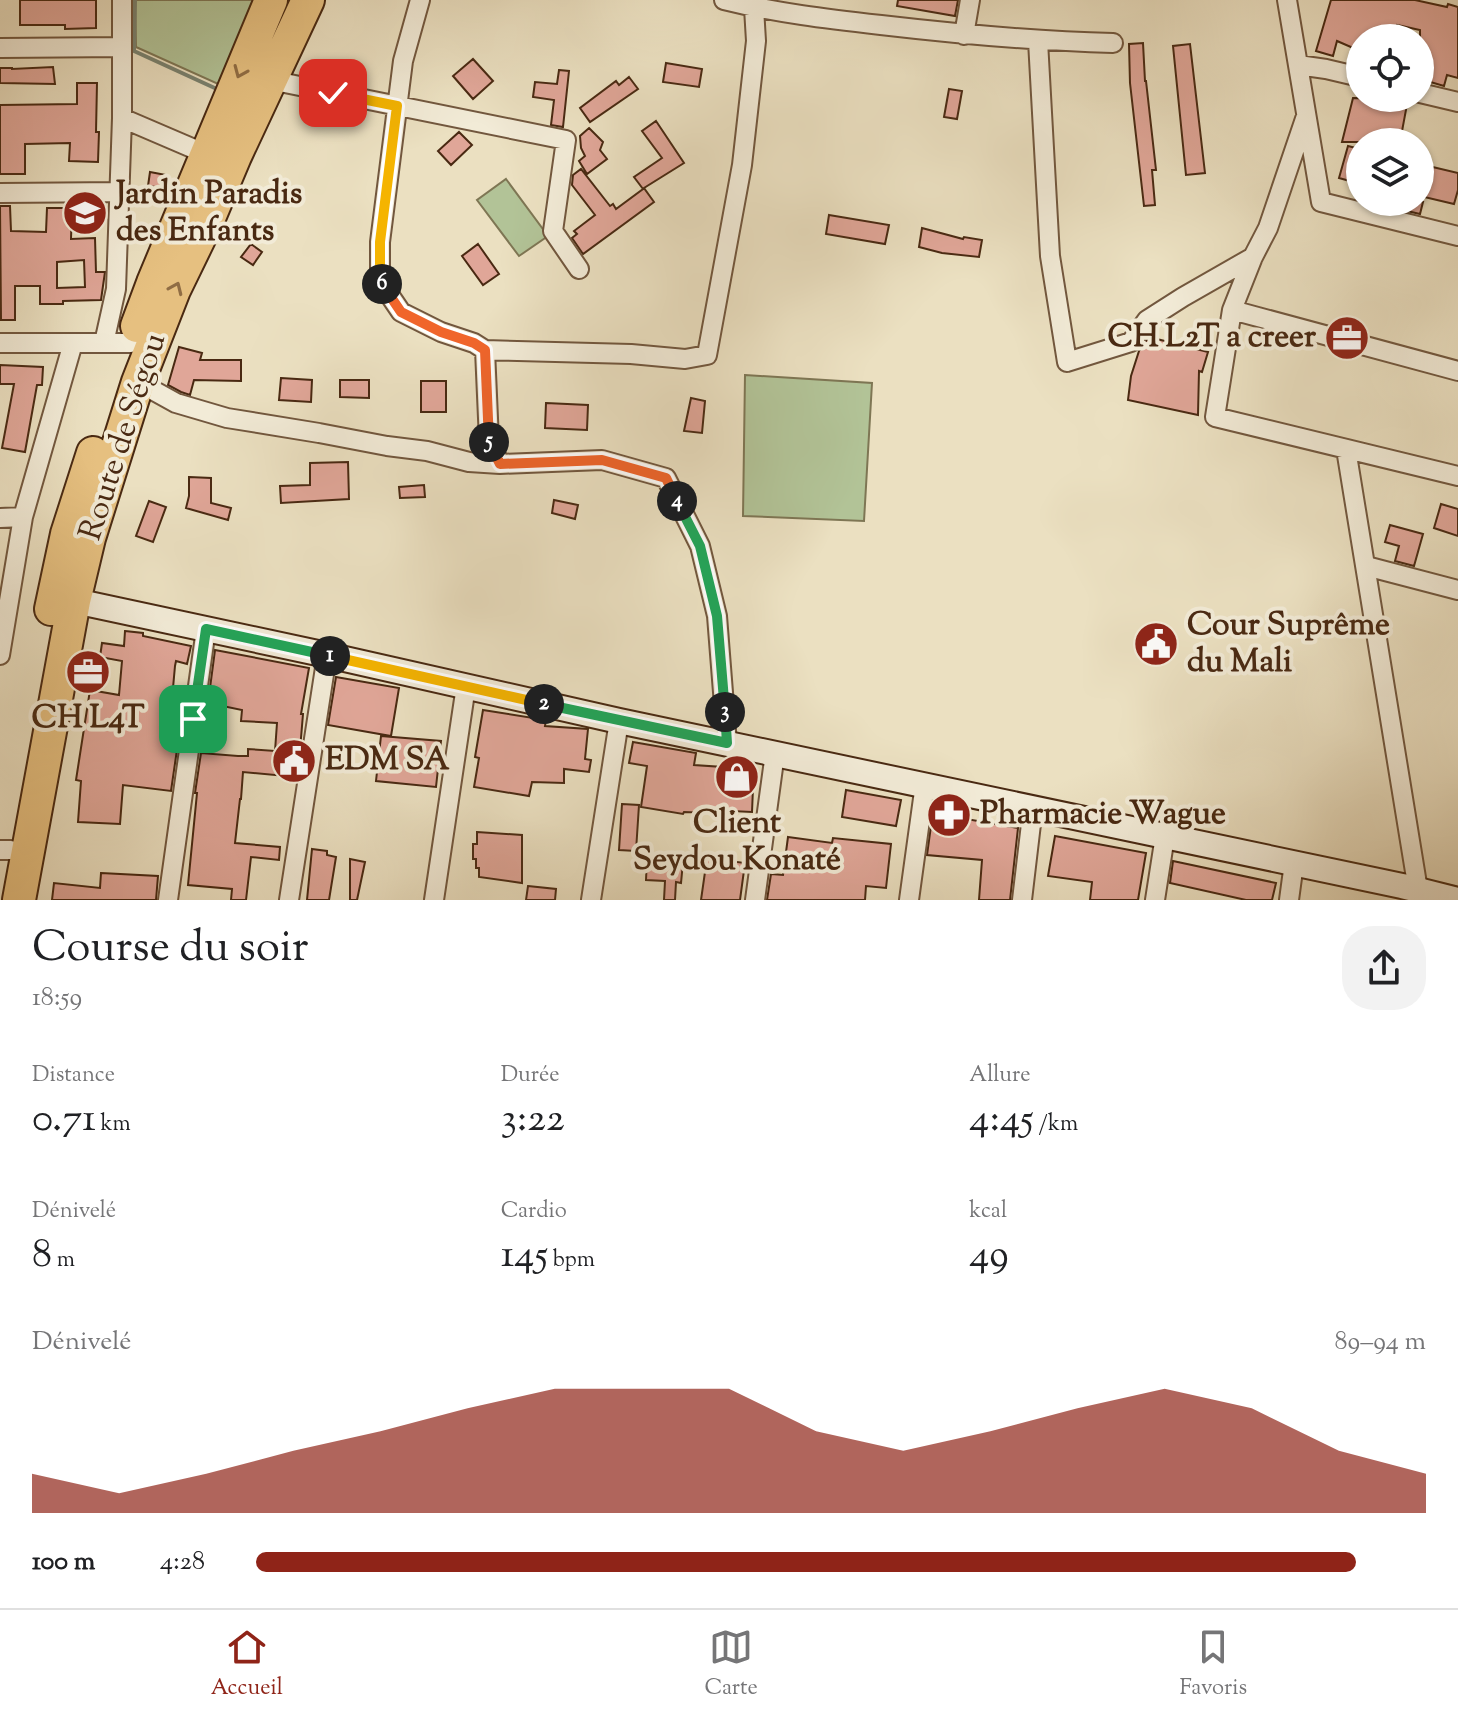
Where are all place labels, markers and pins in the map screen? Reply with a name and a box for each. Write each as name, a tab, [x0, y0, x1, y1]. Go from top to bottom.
pin	[299, 59, 367, 127]
place label: Jardin Paradis des Enfants	[114, 172, 302, 255]
school or university icon: Jardin Paradis des Enfants	[61, 189, 109, 237]
pin: 6	[362, 264, 402, 304]
office icon: CH L2T a creer	[1323, 314, 1371, 362]
place label: CH L2T a creer	[1107, 315, 1317, 361]
pin: 5	[469, 422, 509, 462]
pin: 4	[657, 481, 697, 521]
place label: Cour Suprême du Mali	[1187, 603, 1390, 686]
public building icon: Cour Suprême du Mali	[1132, 620, 1180, 668]
pin: 1	[310, 636, 350, 676]
office icon: CH L4T	[64, 648, 112, 696]
pin: 2	[524, 684, 564, 724]
pin	[159, 685, 227, 753]
pin: 3	[705, 692, 745, 732]
place label: CH L4T	[31, 696, 145, 742]
public building icon: EDM SA	[270, 737, 318, 785]
place label: EDM SA	[325, 738, 450, 784]
shop icon: Client Seydou Konaté	[713, 753, 761, 801]
pharmacy icon: Pharmacie Wague	[925, 791, 973, 839]
place label: Pharmacie Wague	[980, 792, 1226, 838]
place label: Client Seydou Konaté	[633, 801, 841, 884]

